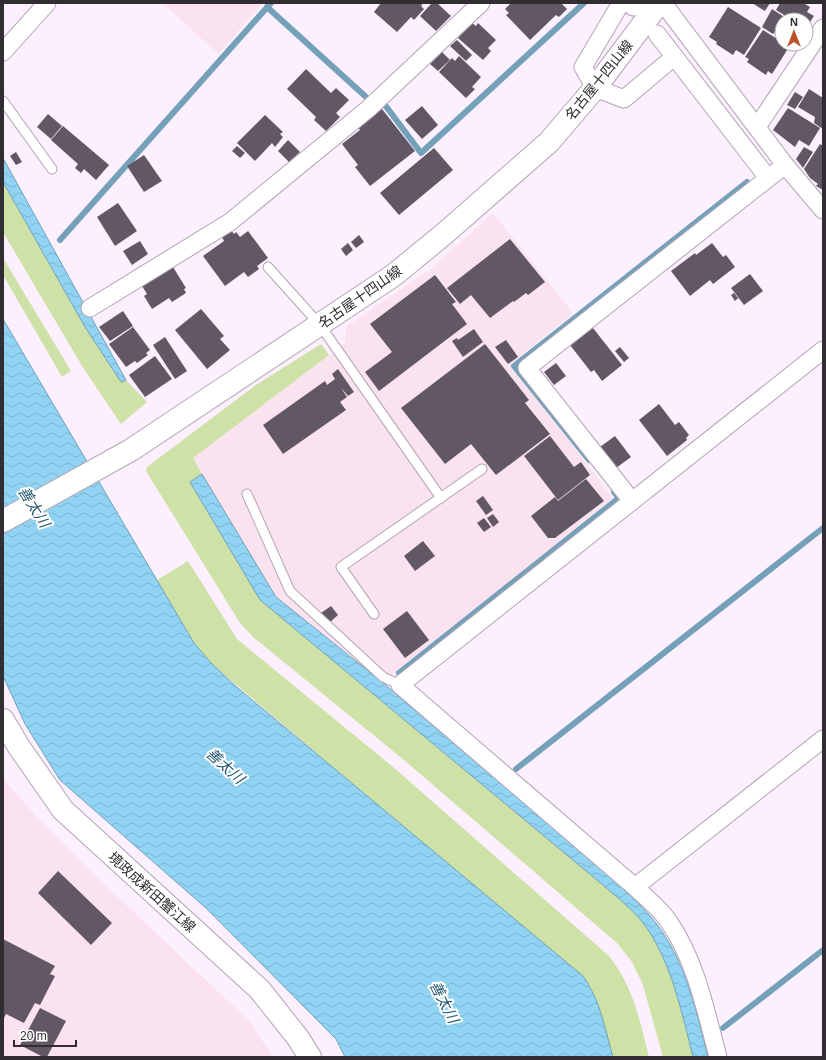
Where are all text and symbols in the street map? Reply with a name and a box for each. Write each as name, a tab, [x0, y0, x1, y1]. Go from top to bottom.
north arrow	[774, 12, 814, 52]
text: N	[790, 16, 798, 28]
street label: 名古屋十四山線	[562, 37, 636, 123]
street label: 名古屋十四山線	[315, 262, 405, 332]
water label: 善太川	[15, 483, 55, 532]
water label: 善太川	[203, 744, 249, 788]
street label: 境政成新田蟹江線	[105, 849, 199, 935]
water label: 善太川	[427, 978, 463, 1027]
scale bar	[14, 1022, 76, 1048]
text: 20 m	[20, 1029, 47, 1043]

